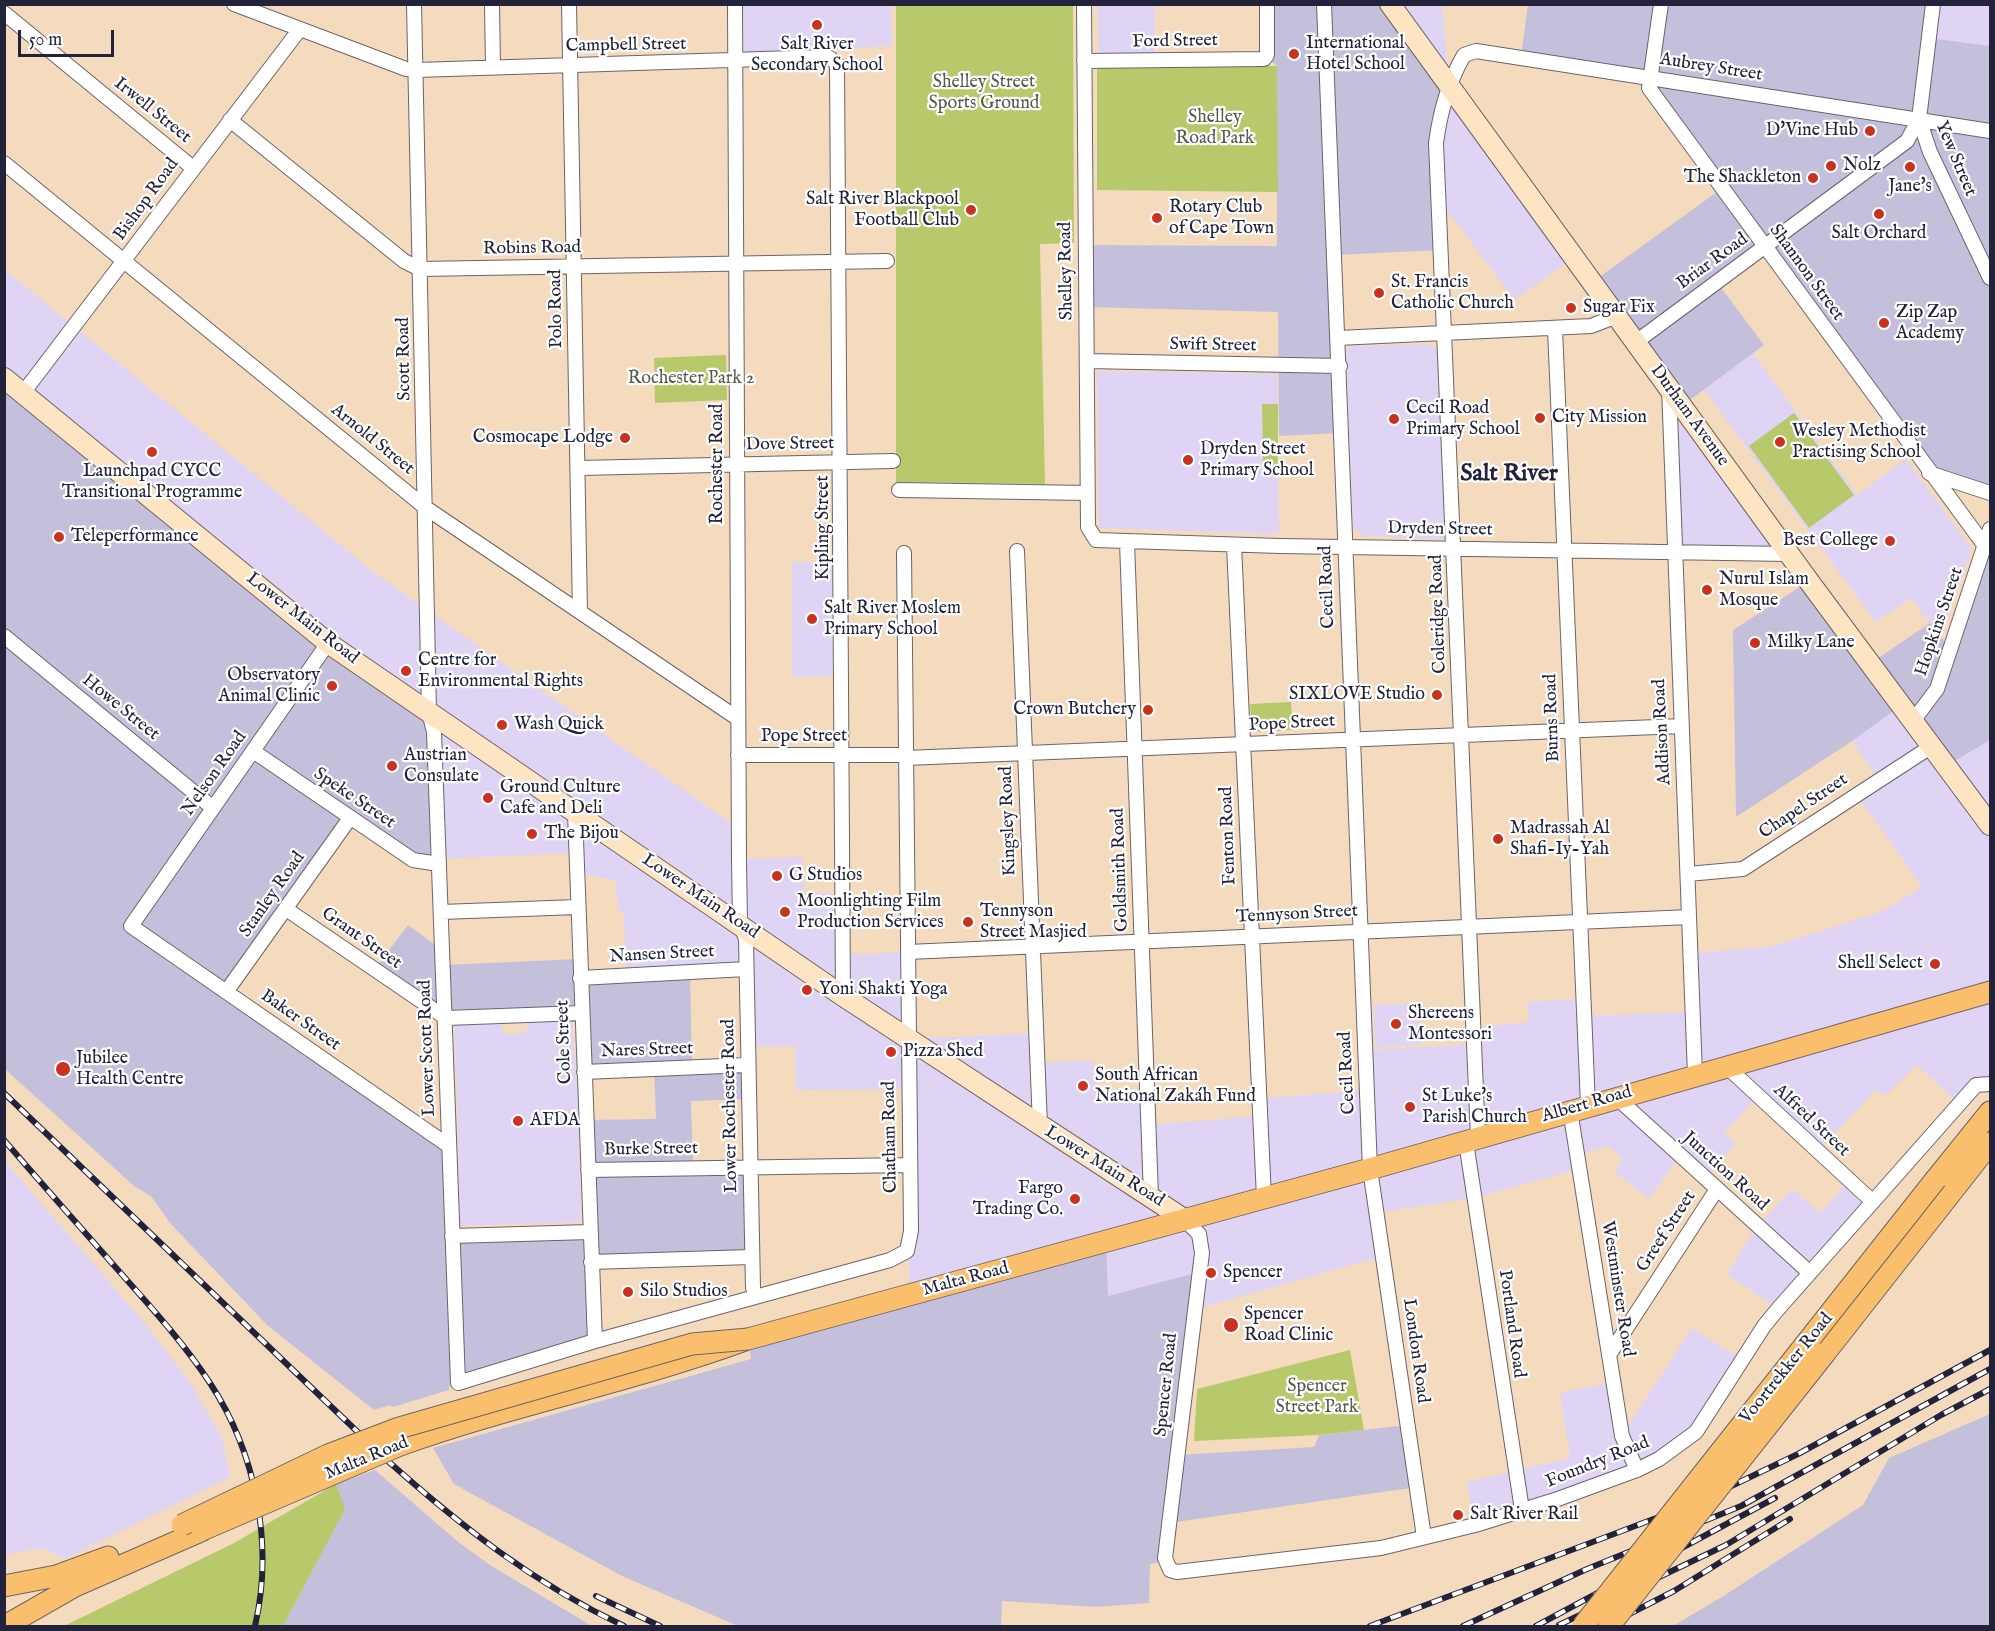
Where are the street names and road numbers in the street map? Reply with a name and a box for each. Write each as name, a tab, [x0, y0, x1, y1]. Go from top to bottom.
street label: Ford Street	[1132, 30, 1218, 54]
street label: Campbell Street	[565, 34, 687, 58]
street label: Aubrey Street	[1658, 49, 1764, 87]
street label: Irwell Street	[109, 73, 195, 149]
street label: Yew Street	[1929, 118, 1981, 200]
street label: Bishop Road	[110, 155, 184, 245]
street label: Shannon Street	[1764, 221, 1848, 325]
street label: Shelley Road	[1055, 222, 1079, 320]
street label: Briar Road	[1673, 229, 1753, 295]
street label: Robins Road	[483, 237, 581, 261]
street label: Polo Road	[546, 269, 568, 349]
street label: Scott Road	[393, 317, 417, 401]
street label: Swift Street	[1169, 334, 1257, 358]
street label: Durham Avenue	[1645, 361, 1733, 471]
street label: Arnold Street	[326, 400, 418, 480]
street label: Rochester Road	[707, 404, 729, 524]
street label: Dove Street	[745, 433, 835, 457]
street label: Kipling Street	[813, 475, 835, 581]
street label: Dryden Street	[1387, 518, 1493, 542]
street label: Cecil Road	[1316, 545, 1340, 629]
street label: Coleridge Road	[1426, 554, 1452, 674]
street label: Hopkins Street	[1911, 565, 1969, 679]
street label: Lower Main Road	[241, 568, 363, 670]
street label: Howe Street	[77, 670, 163, 746]
street label: Burns Road	[1541, 673, 1565, 763]
street label: Addison Road	[1649, 678, 1677, 786]
street label: Pope Street	[1248, 711, 1336, 737]
street label: Pope Street	[761, 726, 847, 748]
street label: Nelson Road	[178, 727, 252, 821]
street label: Speke Street	[309, 764, 399, 834]
street label: Kingsley Road	[996, 766, 1022, 876]
street label: Chapel Street	[1756, 770, 1852, 844]
street label: Fenton Road	[1216, 786, 1242, 886]
street label: Goldsmith Road	[1108, 808, 1134, 932]
street label: Stanley Road	[236, 848, 310, 942]
street label: Lower Main Road	[637, 850, 763, 944]
street label: Tennyson Street	[1236, 901, 1358, 929]
street label: Grant Street	[317, 903, 405, 975]
street label: Nansen Street	[609, 941, 715, 969]
street label: Lower Scott Road	[415, 979, 441, 1117]
street label: Baker Street	[256, 986, 344, 1056]
street label: Cole Street	[553, 1000, 577, 1084]
street label: Lower Rochester Road	[719, 1019, 743, 1193]
street label: Cecil Road	[1335, 1031, 1361, 1115]
street label: Nares Street	[600, 1039, 694, 1063]
street label: Alfred Street	[1768, 1080, 1854, 1162]
street label: Chatham Road	[879, 1081, 903, 1193]
street label: Albert Road	[1540, 1082, 1634, 1128]
street label: Lower Main Road	[1040, 1122, 1168, 1212]
street label: Junction Road	[1678, 1128, 1772, 1216]
street label: Burke Street	[604, 1138, 698, 1162]
street label: Greef Street	[1633, 1187, 1701, 1277]
street label: Westminster Road	[1596, 1219, 1638, 1359]
street label: Malta Road	[921, 1258, 1011, 1302]
street label: Portland Road	[1493, 1269, 1529, 1379]
street label: London Road	[1397, 1297, 1433, 1405]
street label: Voortrekker Road	[1736, 1309, 1838, 1429]
street label: Spencer Road	[1151, 1332, 1183, 1438]
street label: Malta Road	[322, 1432, 412, 1486]
street label: Foundry Road	[1543, 1432, 1653, 1494]

